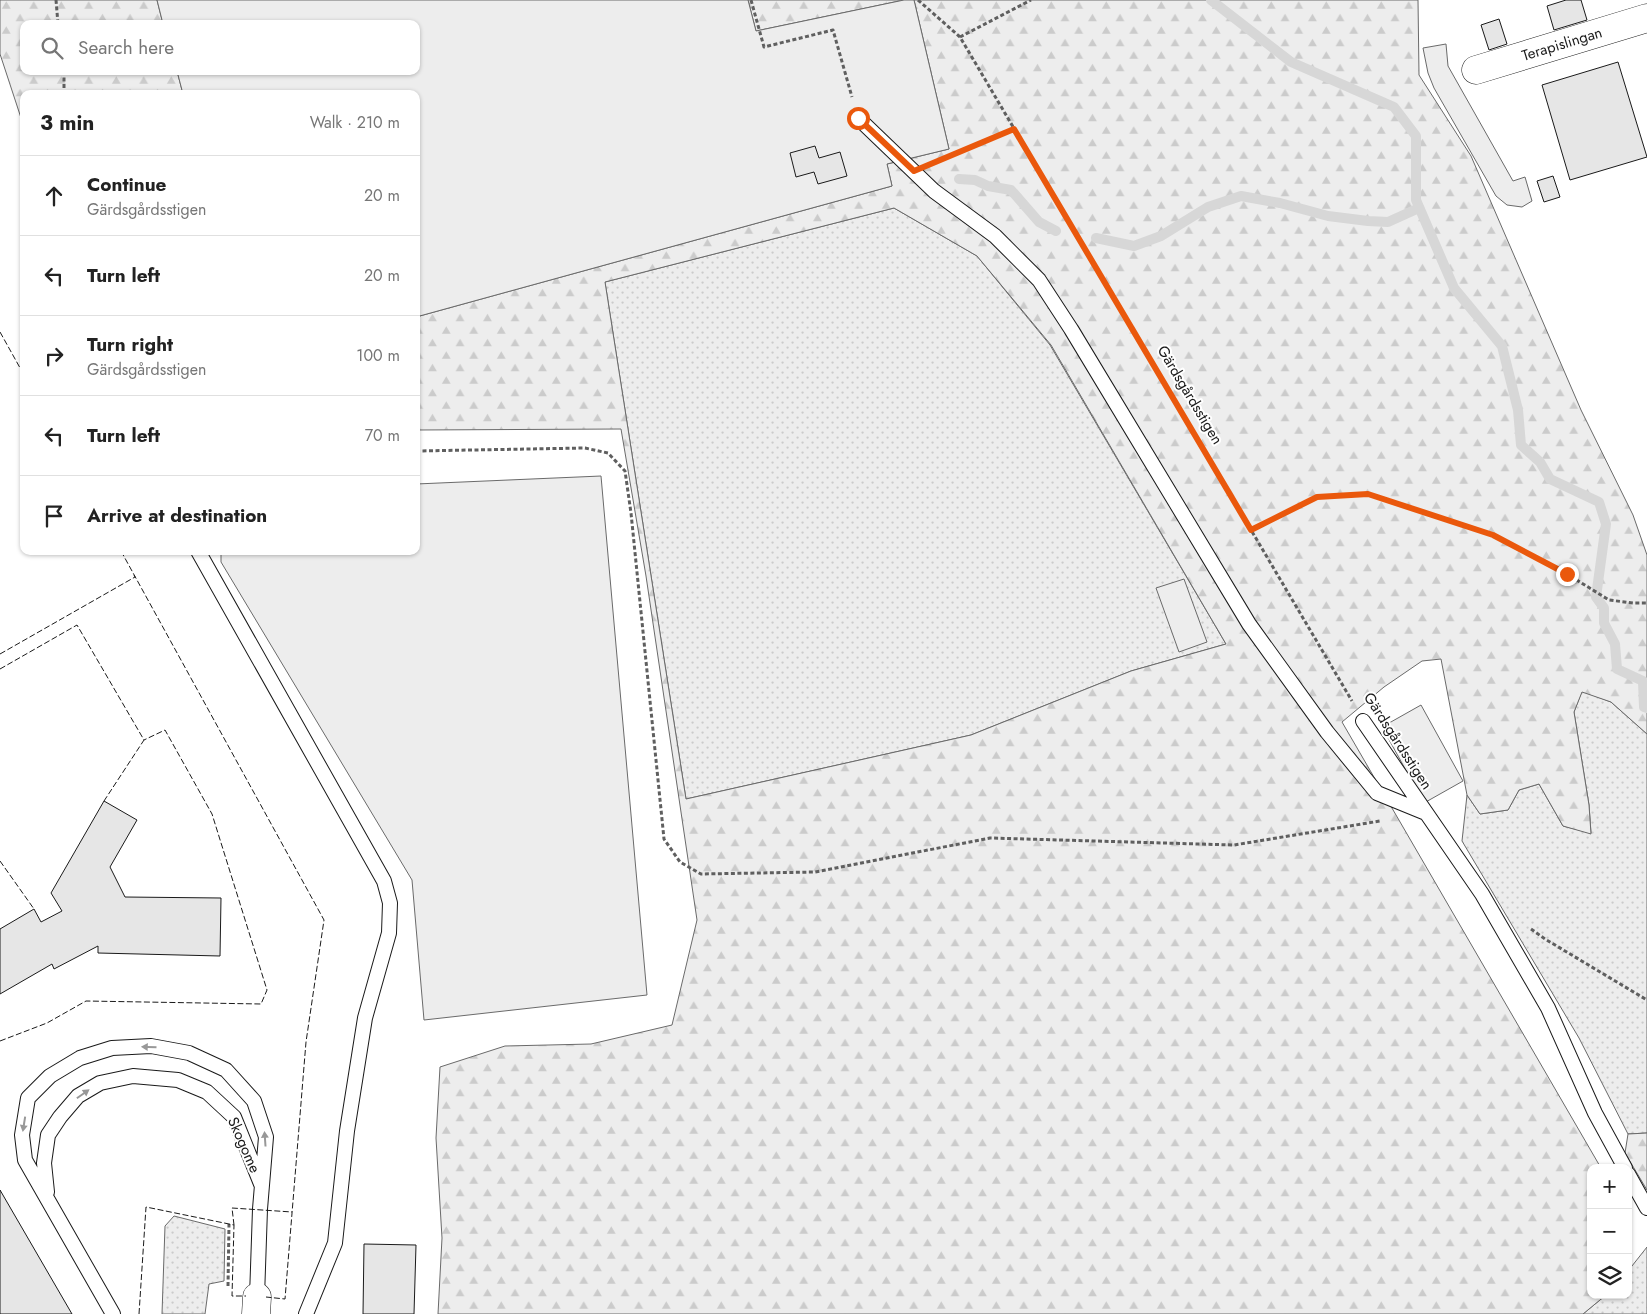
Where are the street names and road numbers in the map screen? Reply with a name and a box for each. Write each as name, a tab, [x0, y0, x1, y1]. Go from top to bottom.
street label: Terapislingan	[1519, 21, 1605, 67]
street label: Gärdsgårdsstigen	[1152, 341, 1228, 449]
street label: Gärdsgårdsstigen	[1358, 688, 1438, 794]
street label: Skogome	[222, 1114, 266, 1177]

